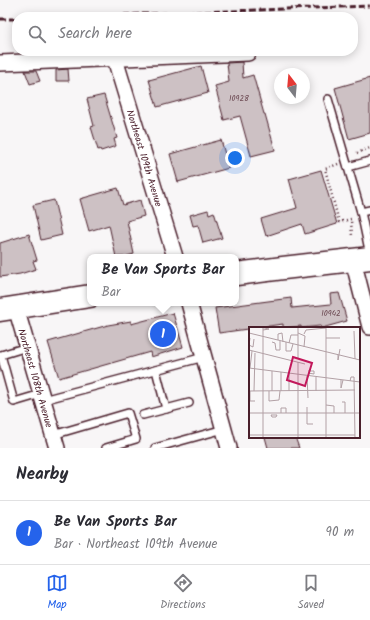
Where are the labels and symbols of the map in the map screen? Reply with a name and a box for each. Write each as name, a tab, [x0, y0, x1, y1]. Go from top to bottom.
north arrow	[274, 68, 310, 104]
house number: 10928	[229, 92, 249, 105]
street label: Northeast 109th Avenue	[122, 108, 167, 209]
your location	[225, 148, 245, 168]
house number: 10942	[321, 307, 341, 320]
pin: 1	[150, 319, 176, 349]
street label: Northeast 108th Avenue	[13, 327, 57, 430]
inset map	[249, 327, 360, 438]

